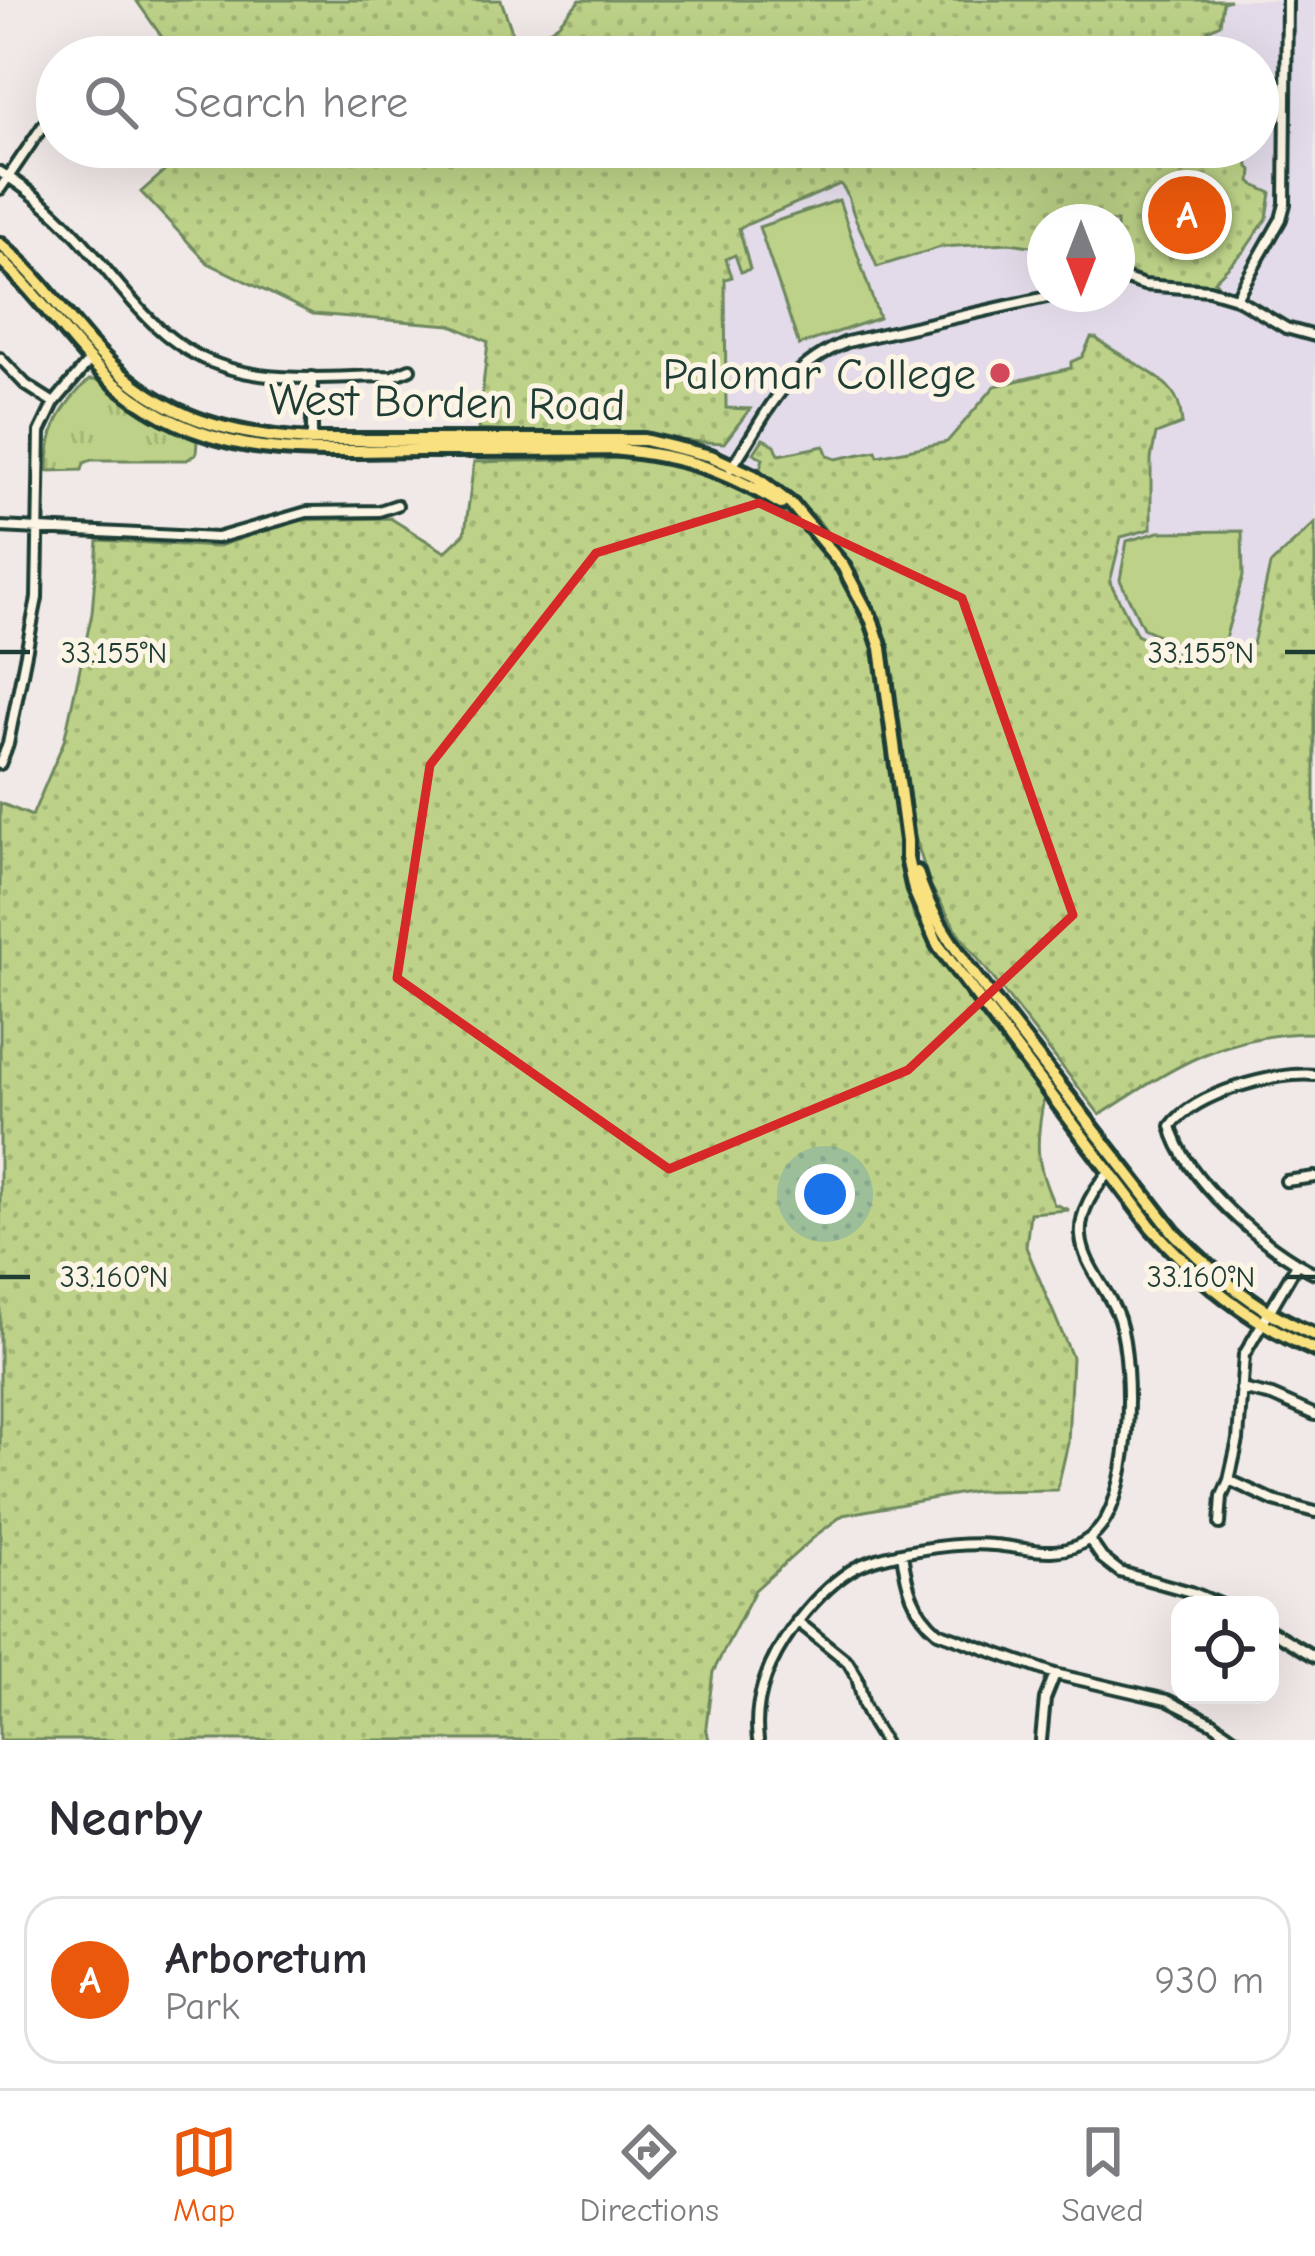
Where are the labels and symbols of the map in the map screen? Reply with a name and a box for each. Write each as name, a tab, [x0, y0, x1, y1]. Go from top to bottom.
pin: A	[1148, 170, 1226, 260]
north arrow	[1027, 204, 1135, 312]
place label: Palomar College	[662, 348, 976, 400]
marker: Palomar College	[987, 360, 1013, 386]
street label: West Borden Road	[268, 373, 626, 431]
text: 33.155°N	[61, 636, 167, 671]
text: 33.155°N	[1148, 636, 1254, 671]
your location	[795, 1164, 855, 1224]
text: 33.160°N	[60, 1260, 168, 1295]
text: 33.160°N	[1147, 1260, 1255, 1295]

